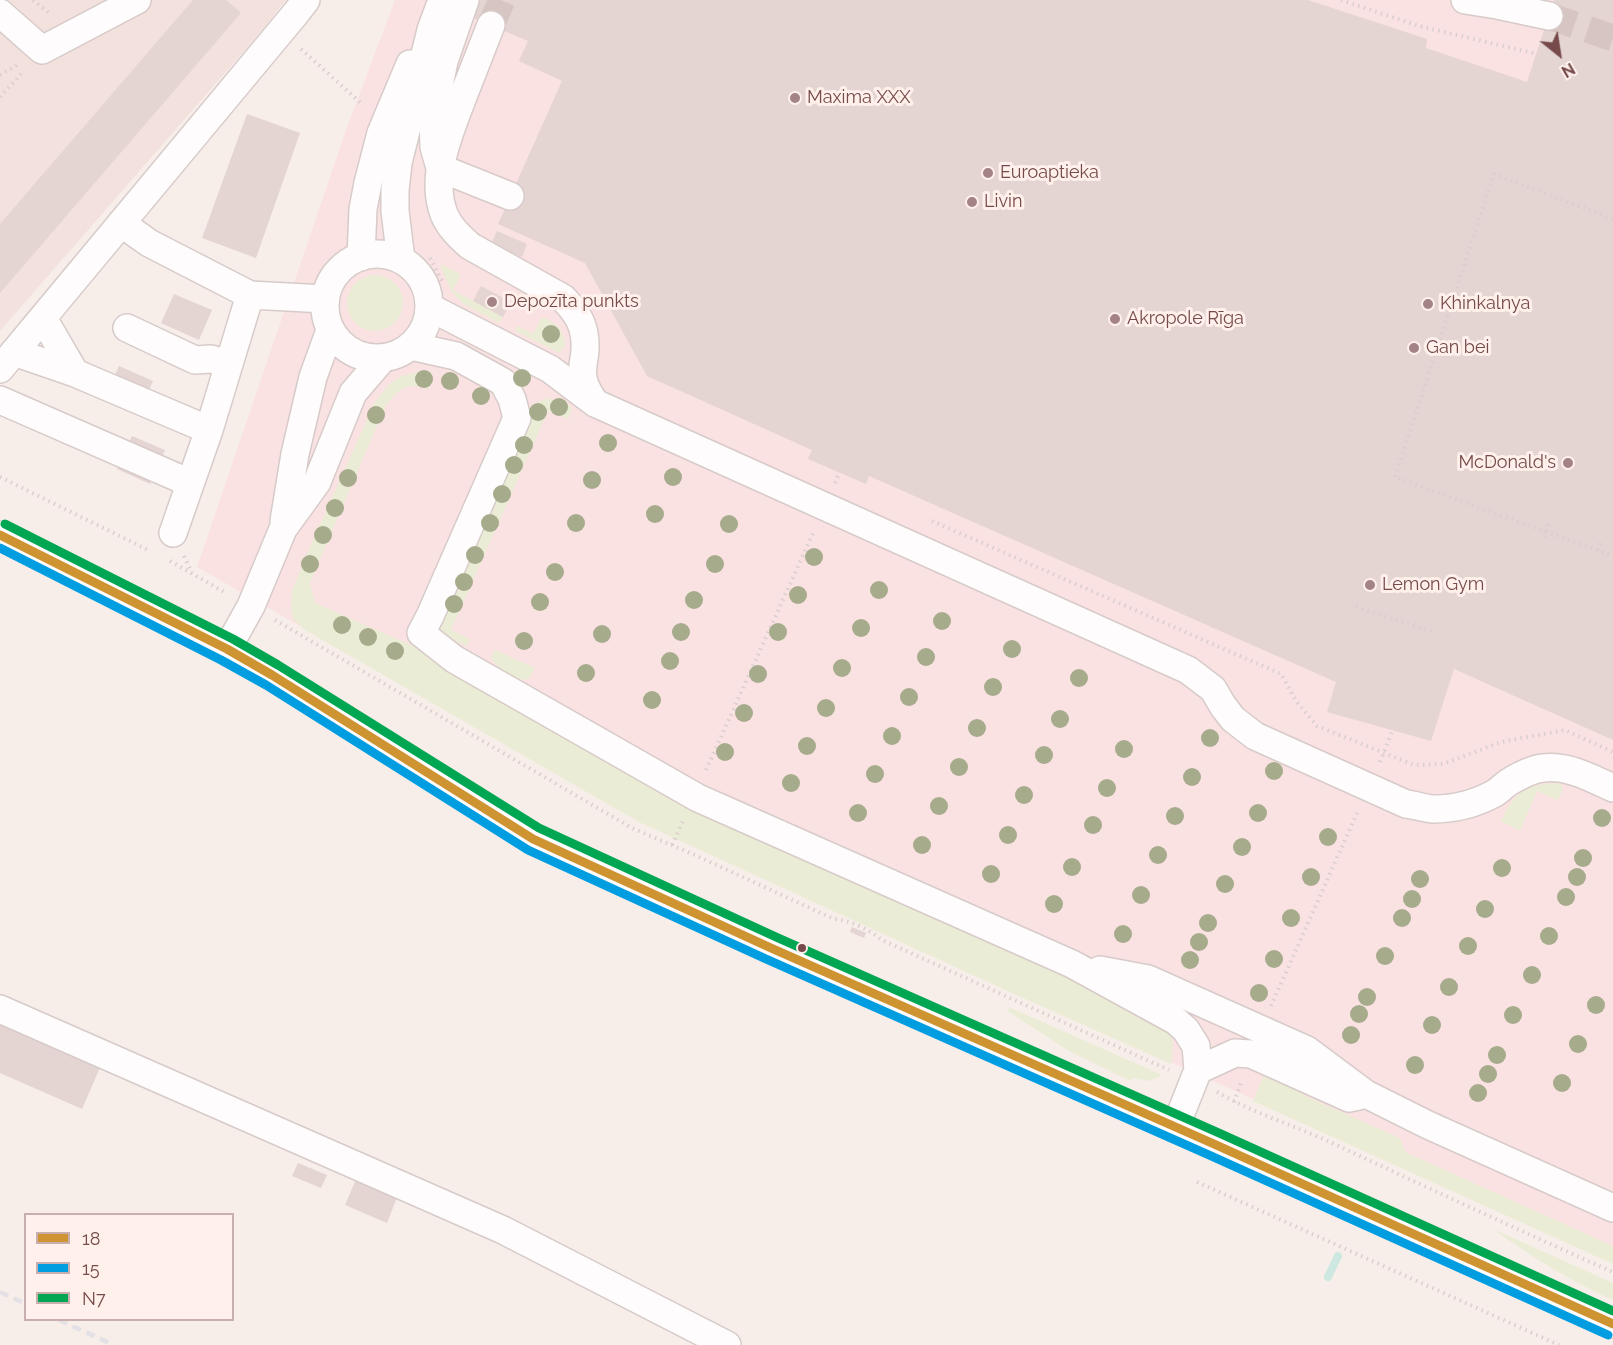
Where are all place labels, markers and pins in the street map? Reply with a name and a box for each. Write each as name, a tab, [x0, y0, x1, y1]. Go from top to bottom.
place label: Maxima XXX	[807, 87, 911, 109]
marker: Maxima XXX	[788, 91, 802, 105]
place label: Euroaptieka	[1000, 162, 1099, 184]
marker: Euroaptieka	[981, 166, 995, 180]
place label: Livin	[984, 191, 1022, 213]
marker: Livin	[965, 195, 979, 209]
place label: Depozīta punkts	[504, 291, 639, 313]
place label: Khinkalnya	[1440, 293, 1530, 315]
marker: Depozīta punkts	[485, 295, 499, 309]
marker: Khinkalnya	[1421, 297, 1435, 311]
place label: Akropole Rīga	[1127, 308, 1244, 330]
marker: Akropole Rīga	[1108, 312, 1122, 326]
place label: Gan bei	[1426, 337, 1489, 359]
marker: Gan bei	[1407, 341, 1421, 355]
place label: McDonald's	[1458, 452, 1556, 474]
marker: McDonald's	[1561, 456, 1575, 470]
place label: Lemon Gym	[1382, 574, 1484, 596]
marker: Lemon Gym	[1363, 578, 1377, 592]
unlabelled marker	[796, 942, 808, 954]

